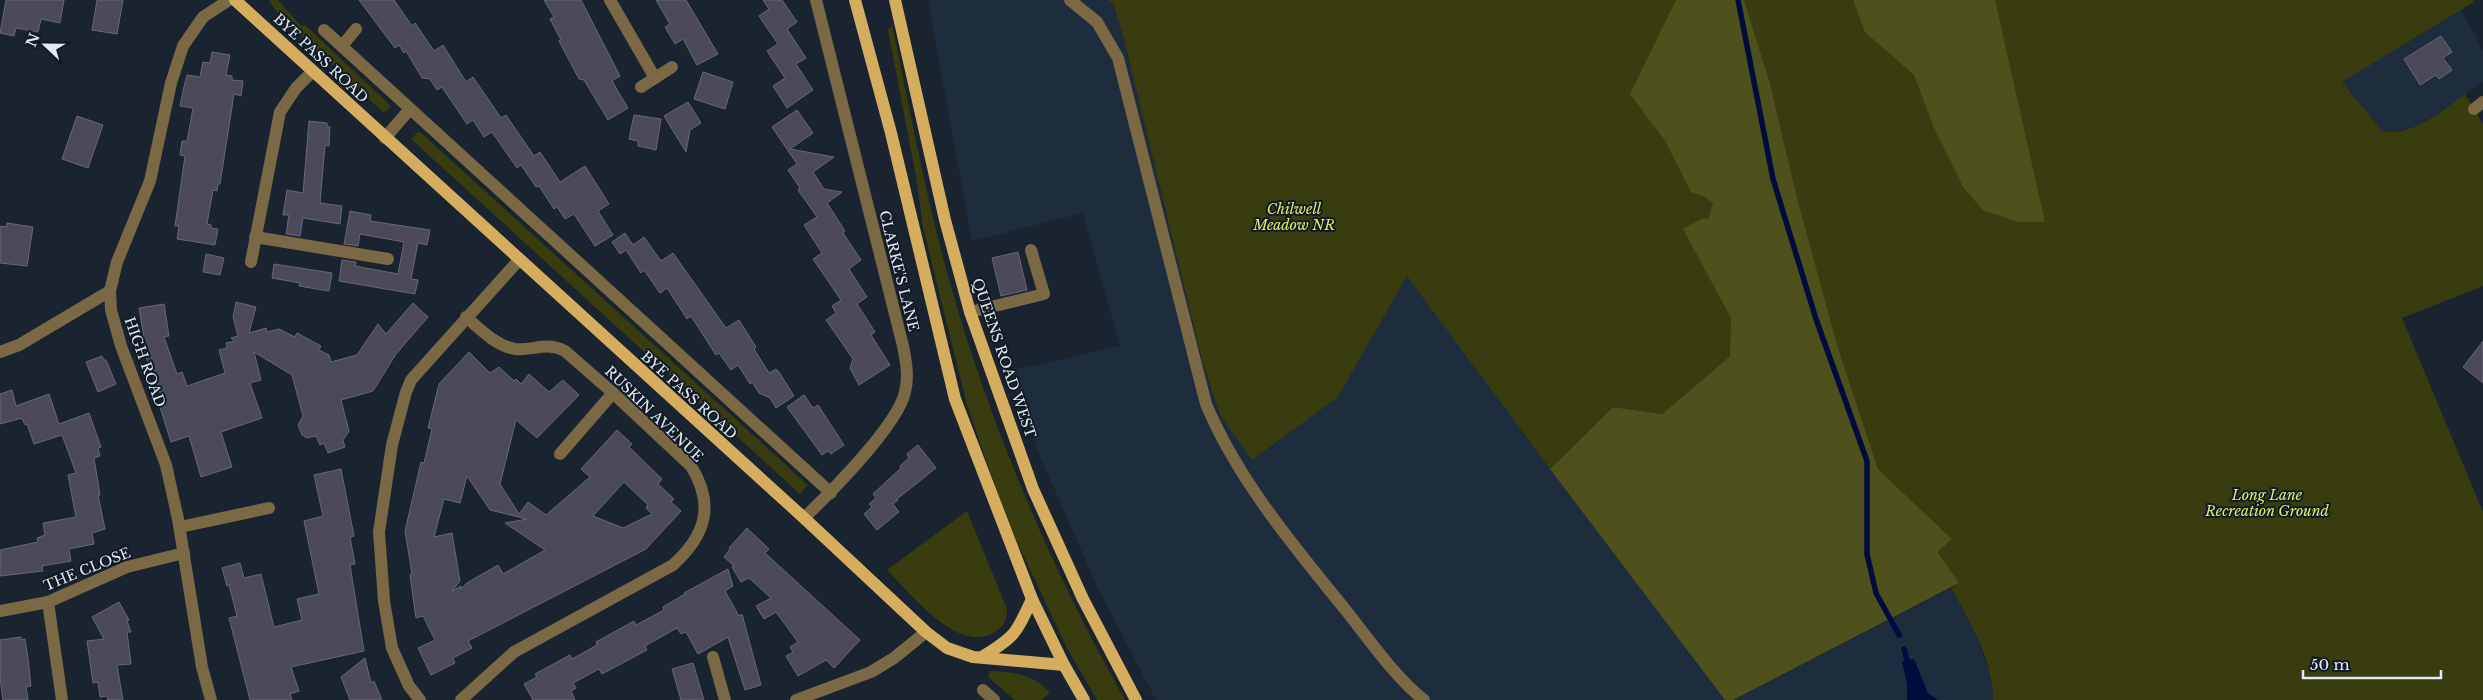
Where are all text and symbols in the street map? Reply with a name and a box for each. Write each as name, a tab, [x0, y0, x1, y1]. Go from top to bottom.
street label: BYE PASS ROAD	[270, 9, 372, 107]
north arrow	[20, 20, 70, 70]
text: N	[22, 31, 44, 50]
park label: Chilwell Meadow NR	[1252, 200, 1335, 234]
street label: CLARKE'S LANE	[875, 209, 923, 333]
street label: QUEENS ROAD WEST	[968, 276, 1040, 440]
street label: HIGH ROAD	[120, 315, 170, 409]
street label: BYE PASS ROAD	[637, 347, 741, 443]
street label: RUSKIN AVENUE	[601, 362, 707, 466]
park label: Long Lane Recreation Ground	[2204, 486, 2329, 520]
street label: THE CLOSE	[41, 543, 133, 595]
scale bar	[2303, 648, 2440, 680]
text: 50 m	[2310, 655, 2350, 674]

